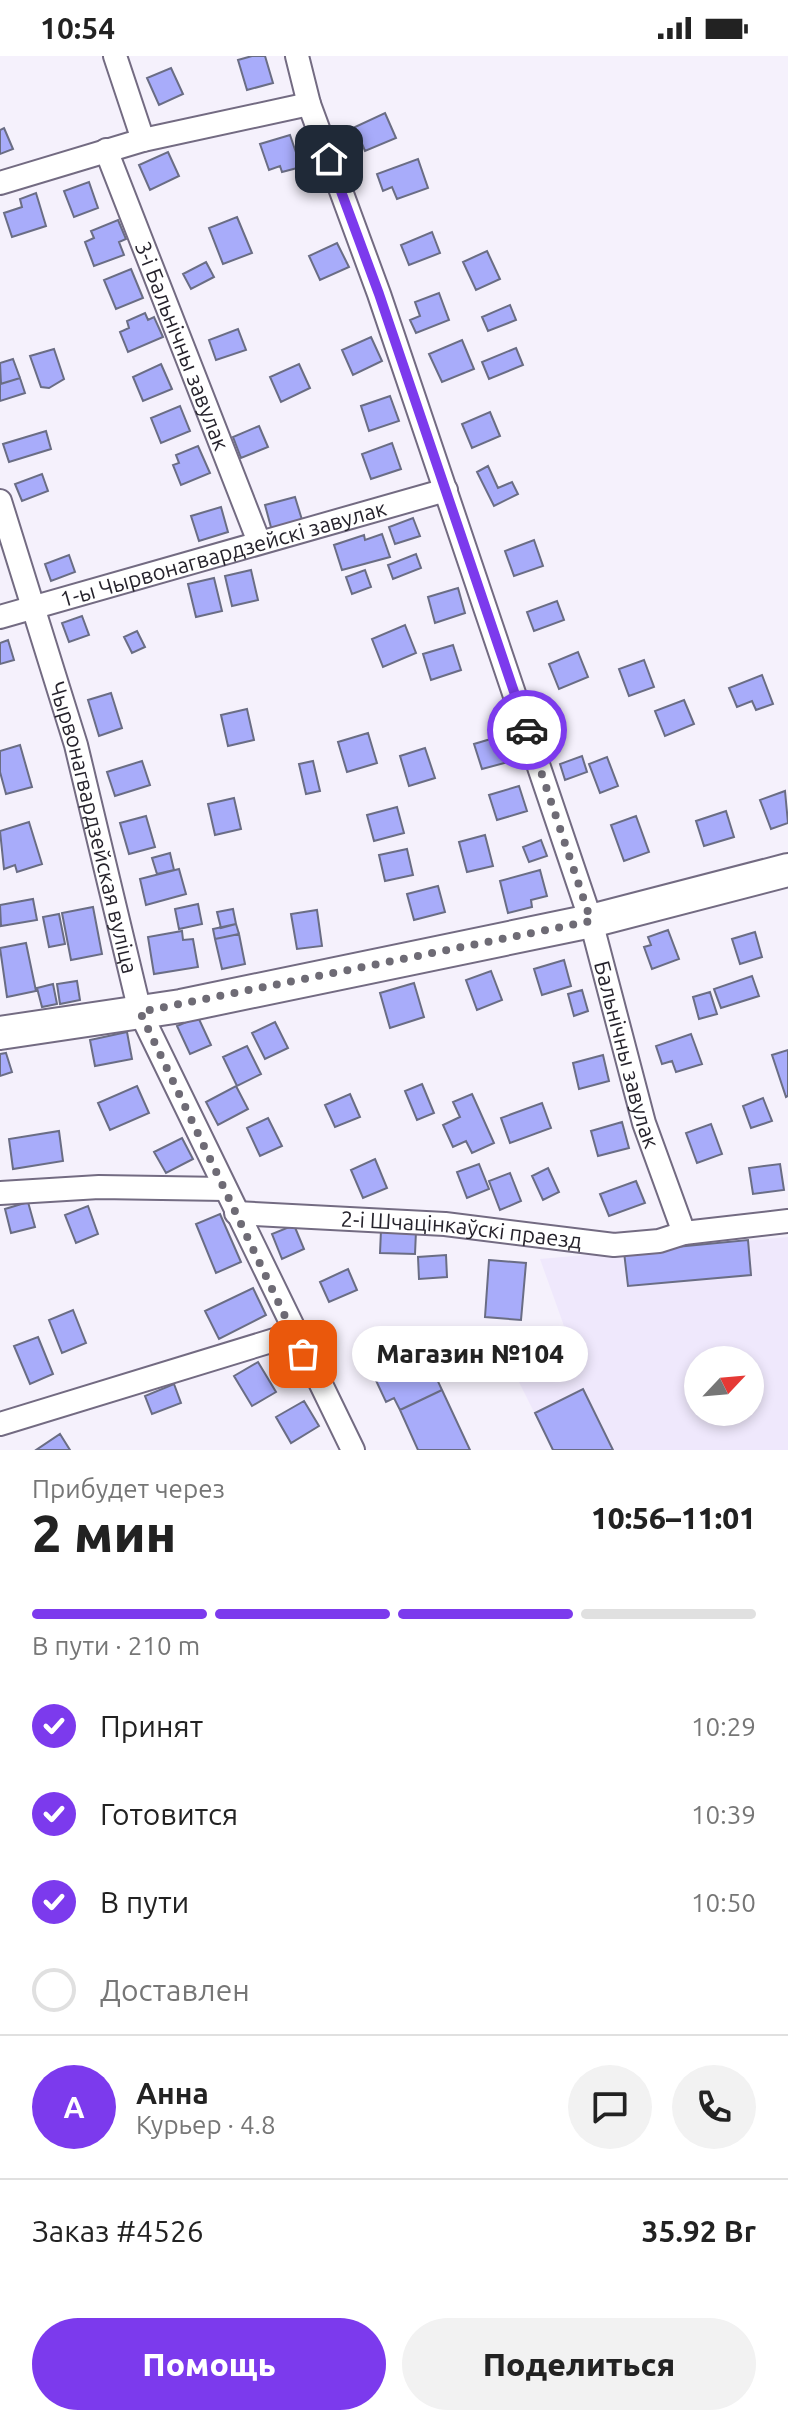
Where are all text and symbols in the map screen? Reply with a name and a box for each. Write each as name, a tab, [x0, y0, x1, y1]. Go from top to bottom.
text: 10:54	[40, 11, 115, 45]
pin	[295, 125, 363, 193]
icon: home	[307, 137, 351, 181]
street label: 3-і Бальнічны завулак	[131, 237, 235, 453]
street label: 1-ы Чырвонагвардзейскі завулак	[57, 495, 389, 611]
street label: Чырвонагвардзейская вуліца	[45, 678, 143, 976]
courier	[487, 690, 567, 770]
icon: car	[505, 708, 549, 752]
street label: Бальнічны завулак	[590, 958, 665, 1151]
street label: 2-і Шчацінкаўскі праезд	[340, 1206, 583, 1253]
pin	[269, 1320, 337, 1388]
callout: Магазин №104	[351, 1326, 587, 1382]
icon: bag	[281, 1332, 325, 1376]
text: Магазин №104	[376, 1339, 564, 1368]
north arrow	[684, 1346, 764, 1426]
map controls	[684, 1346, 764, 1426]
text: Прибудет через	[32, 1474, 225, 1503]
text: 10:56–11:01	[591, 1501, 756, 1535]
text: 2 мин	[32, 1504, 176, 1562]
text: В пути · 210 m	[32, 1631, 200, 1660]
icon: check	[32, 1704, 76, 1748]
text: Принят	[100, 1709, 203, 1743]
text: 10:29	[691, 1712, 756, 1741]
icon: check	[32, 1792, 76, 1836]
text: Готовится	[100, 1797, 238, 1831]
text: 10:39	[691, 1800, 756, 1829]
icon: check	[32, 1880, 76, 1924]
text: В пути	[100, 1885, 189, 1919]
text: 10:50	[691, 1888, 756, 1917]
text: Доставлен	[100, 1973, 250, 2007]
button: chat	[568, 2065, 652, 2149]
button: phone	[672, 2065, 756, 2149]
text: Анна	[136, 2076, 209, 2110]
text: А	[63, 2090, 85, 2124]
text: Курьер · 4.8	[136, 2110, 276, 2139]
text: Заказ #4526	[32, 2214, 204, 2248]
text: 35.92 Br	[642, 2214, 756, 2248]
button: Помощь	[32, 2318, 386, 2410]
button: Поделиться	[402, 2318, 756, 2410]

